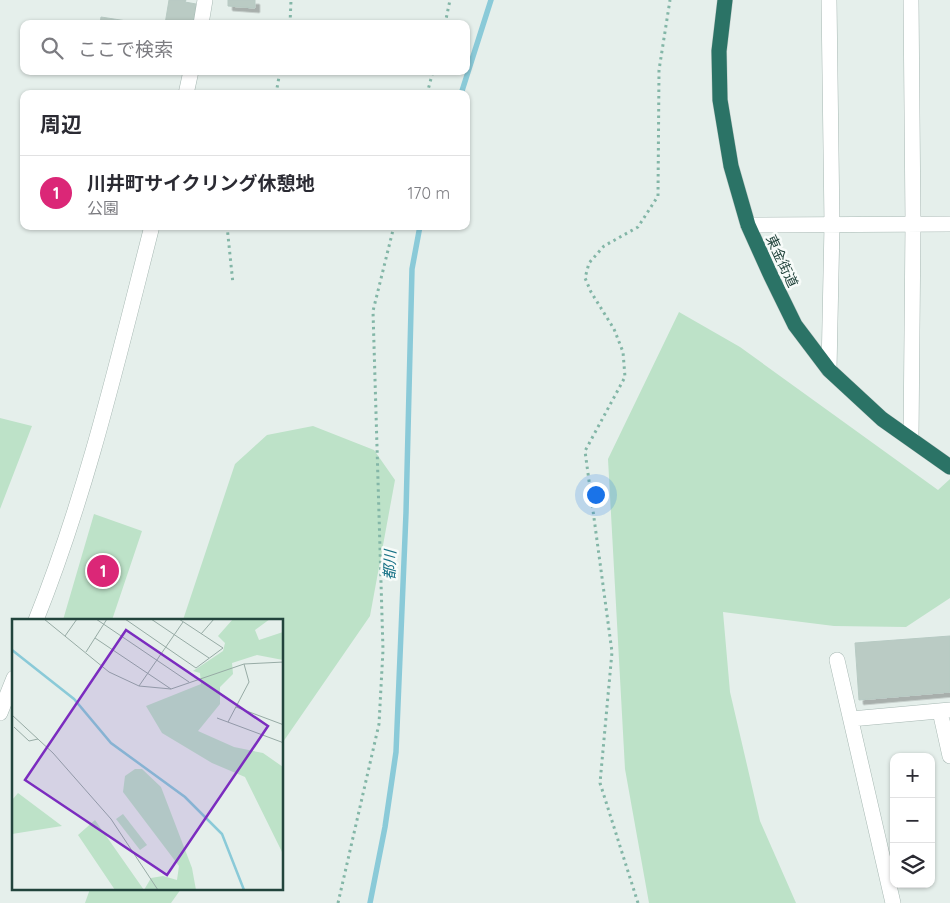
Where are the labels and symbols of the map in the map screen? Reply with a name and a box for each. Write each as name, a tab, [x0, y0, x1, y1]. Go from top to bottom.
street label: 東金街道	[762, 232, 802, 290]
your location	[583, 482, 609, 508]
water label: 都川	[379, 548, 400, 580]
pin: 1	[87, 552, 119, 590]
inset map	[12, 619, 284, 890]

